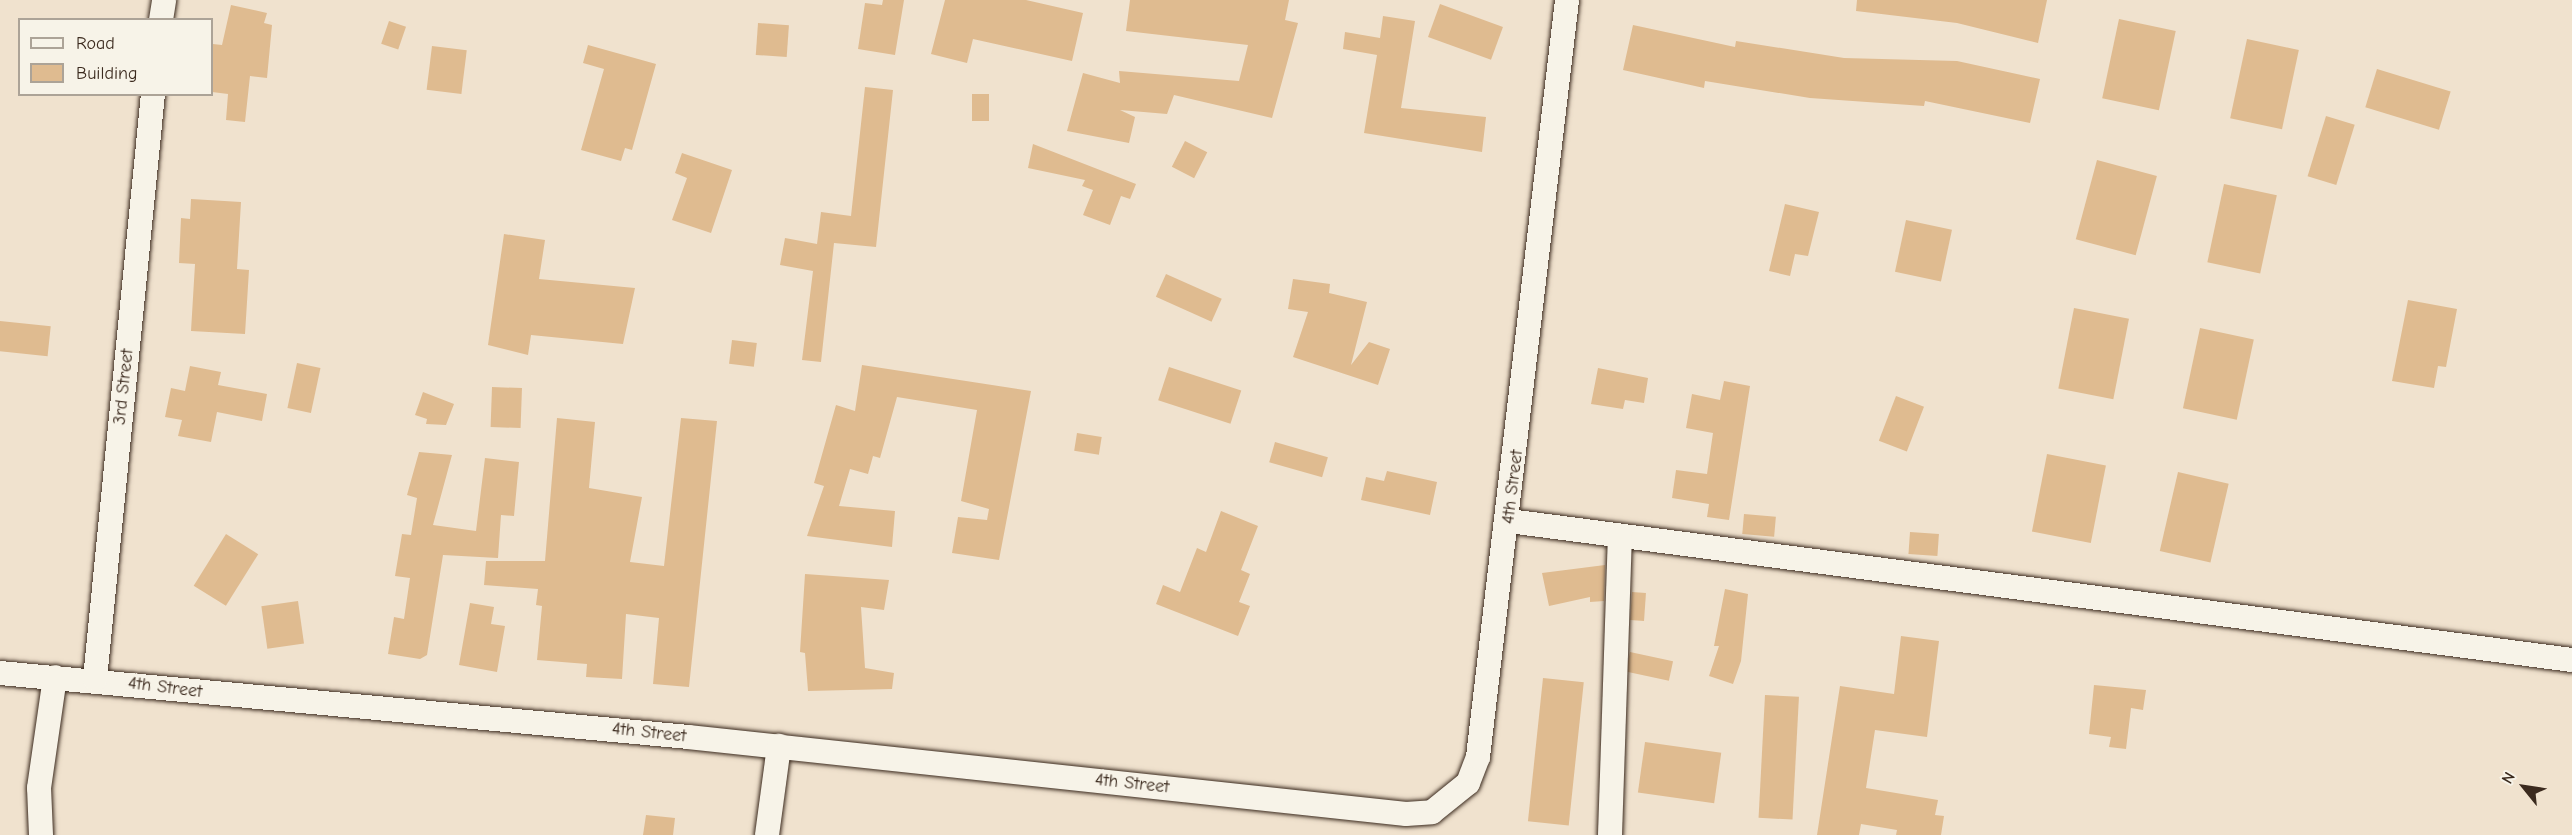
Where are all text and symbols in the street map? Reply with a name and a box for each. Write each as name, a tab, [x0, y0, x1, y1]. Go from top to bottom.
legend	[18, 18, 213, 96]
text: Road	[76, 33, 115, 54]
text: Building	[76, 63, 138, 84]
street label: 3rd Street	[109, 348, 139, 426]
street label: 4th Street	[1498, 449, 1528, 525]
street label: 4th Street	[127, 673, 203, 703]
street label: 4th Street	[611, 718, 687, 748]
north arrow	[2494, 757, 2554, 817]
street label: 4th Street	[1094, 769, 1170, 799]
text: N	[2498, 769, 2519, 787]

